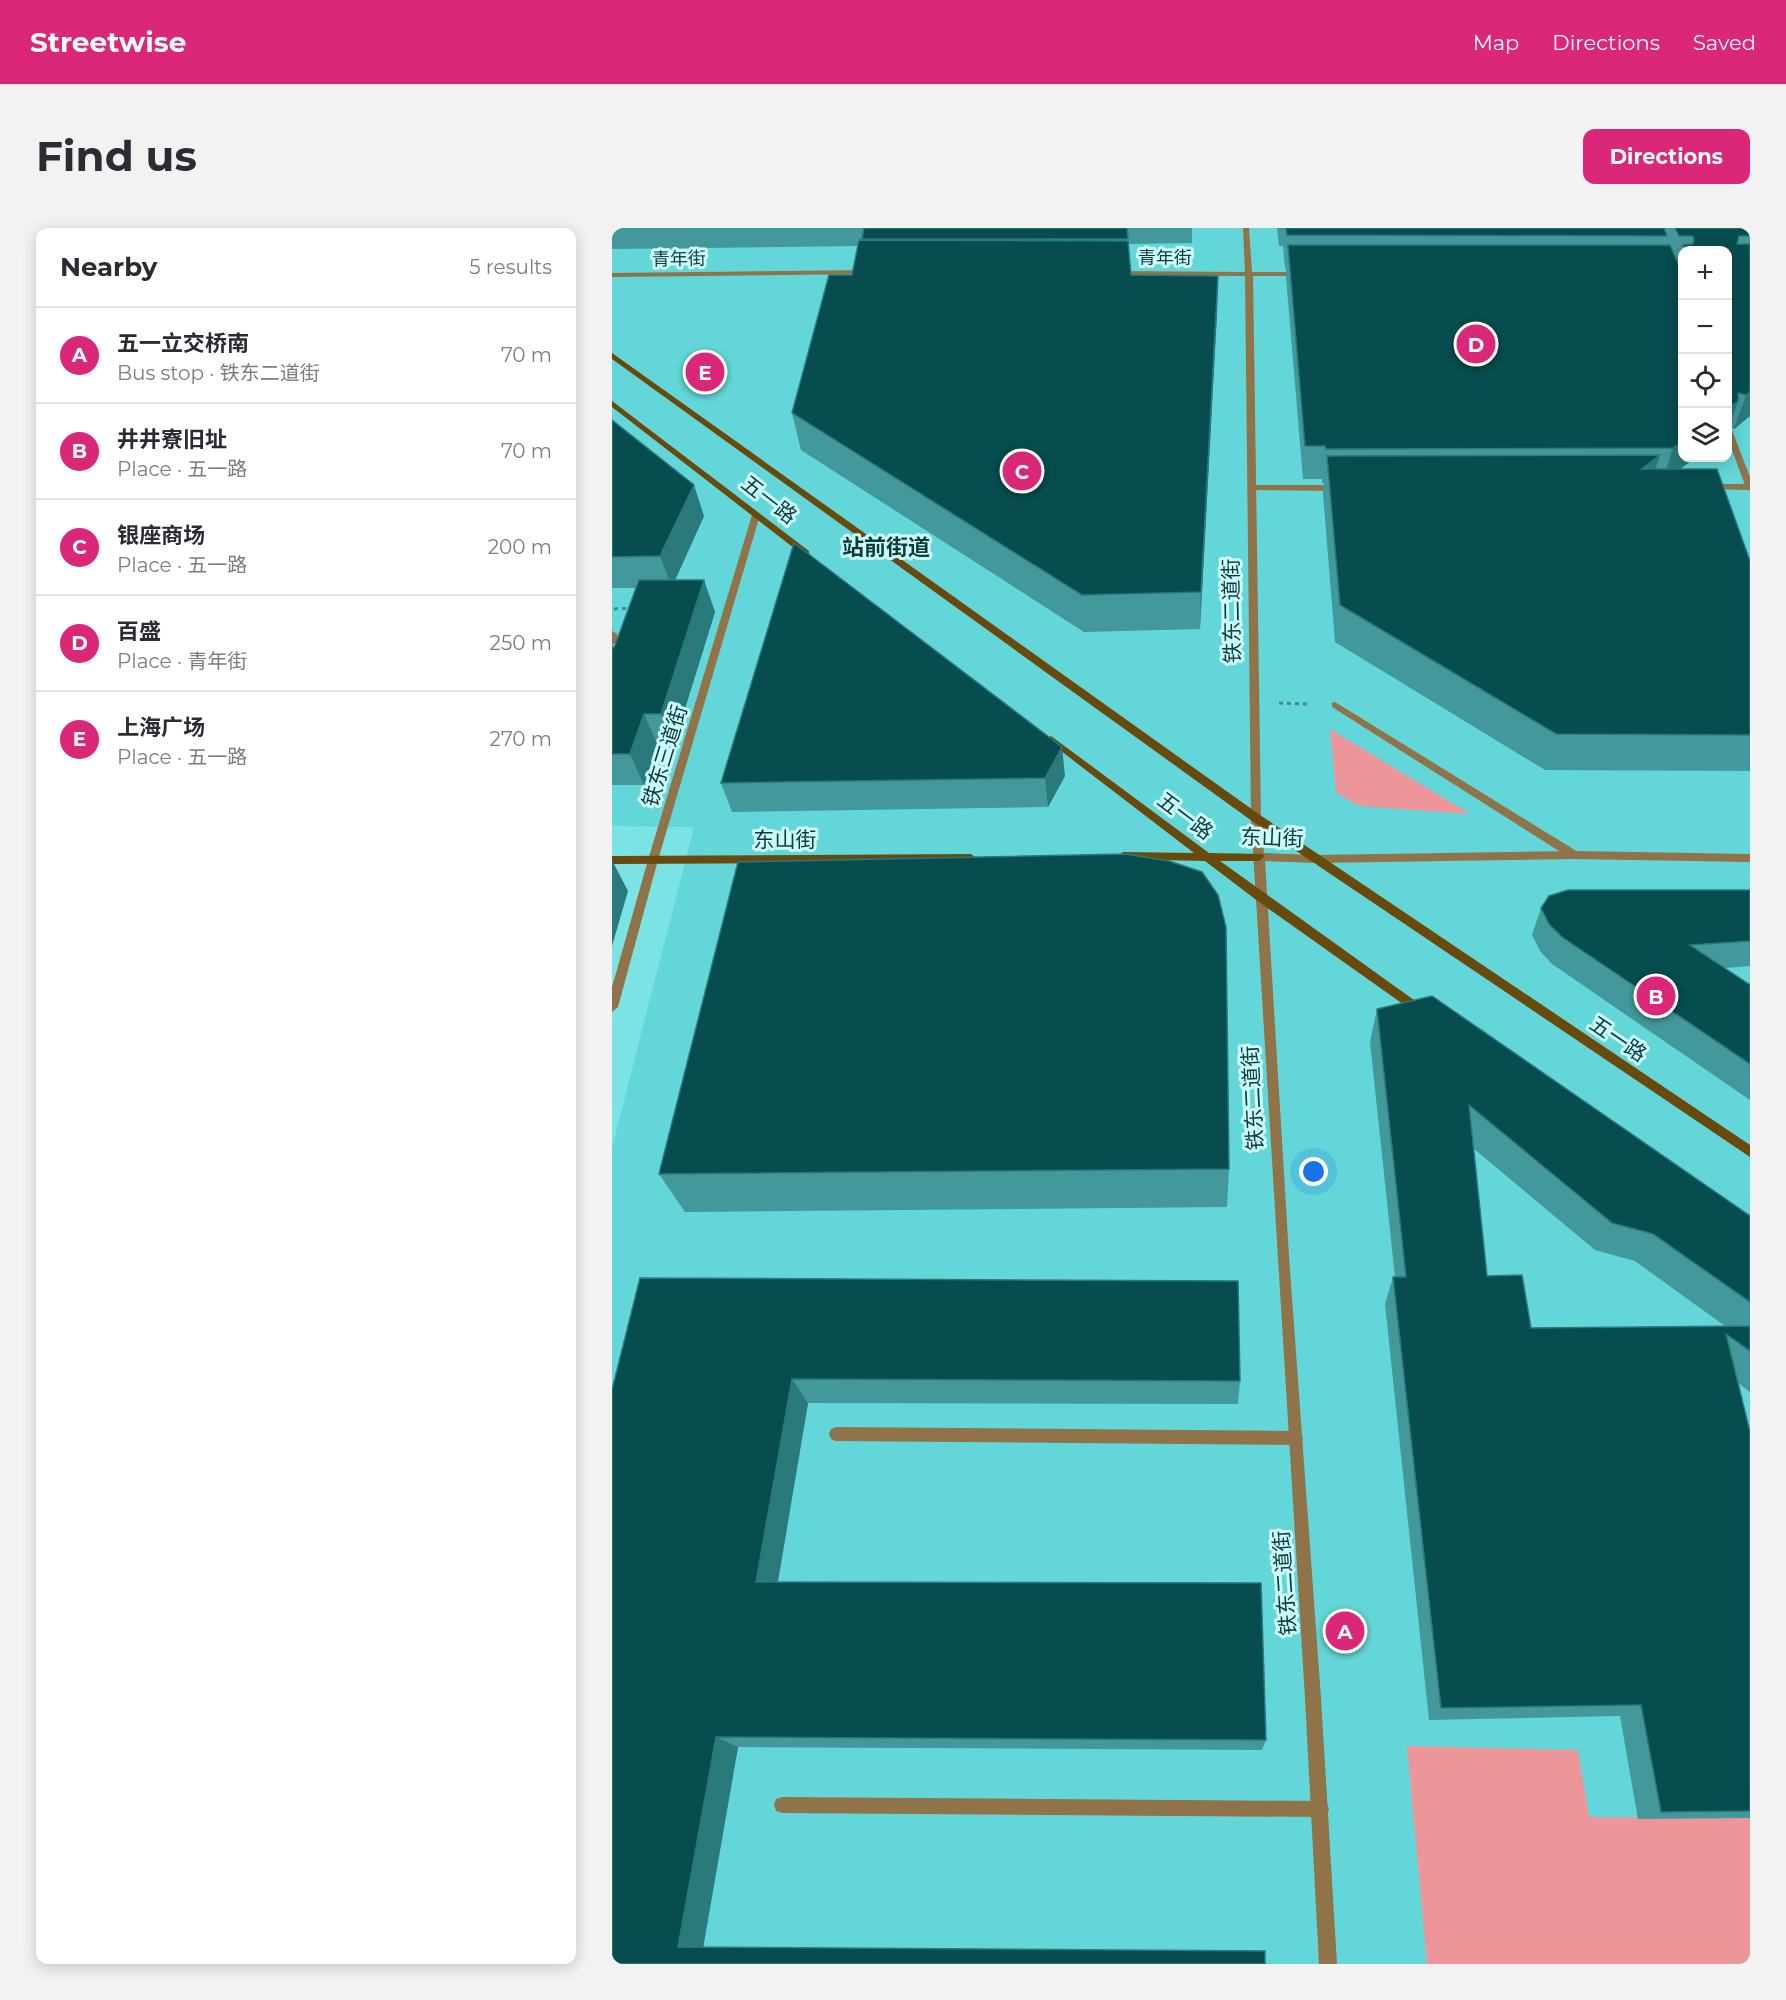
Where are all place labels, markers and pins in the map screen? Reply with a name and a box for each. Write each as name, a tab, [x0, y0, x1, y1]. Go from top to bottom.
pin: D	[1456, 322, 1496, 366]
pin: E	[686, 350, 724, 394]
pin: C	[1002, 448, 1042, 494]
pin: B	[1636, 974, 1676, 1018]
pin: A	[1326, 1608, 1364, 1654]

